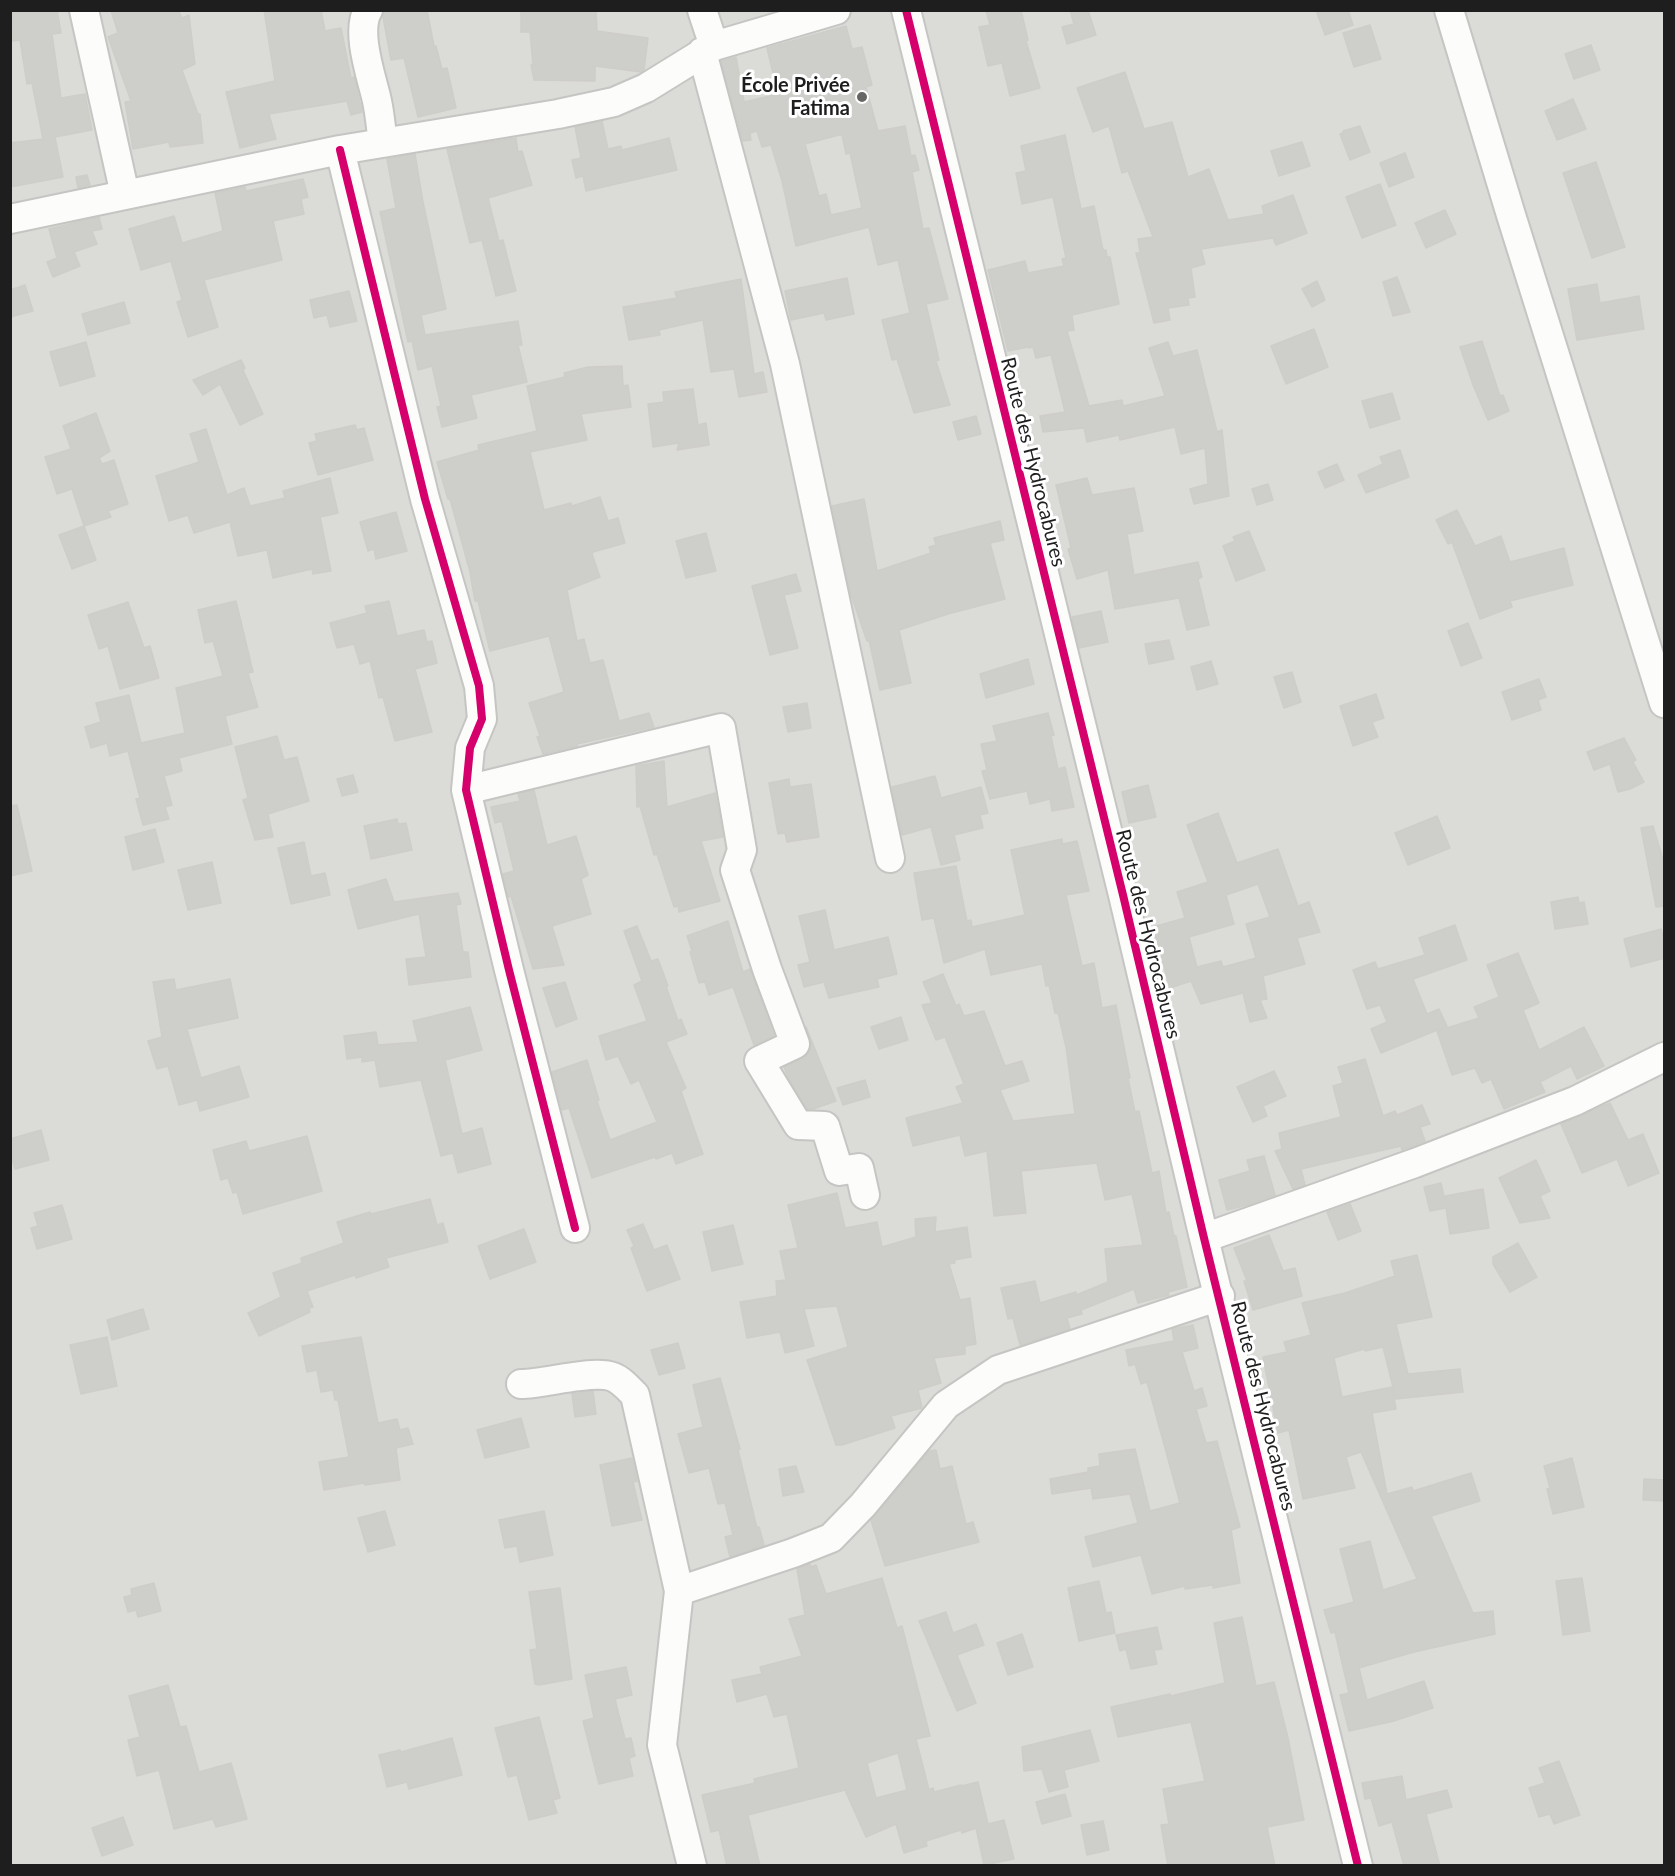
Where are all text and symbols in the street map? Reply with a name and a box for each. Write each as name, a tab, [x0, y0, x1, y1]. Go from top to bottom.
place label: École Privée Fatima	[741, 74, 850, 121]
marker: École Privée Fatima	[855, 90, 869, 104]
street label: Route des Hydrocabures	[995, 355, 1071, 569]
street label: Route des Hydrocabures	[1110, 827, 1186, 1041]
street label: Route des Hydrocabures	[1225, 1299, 1301, 1513]

